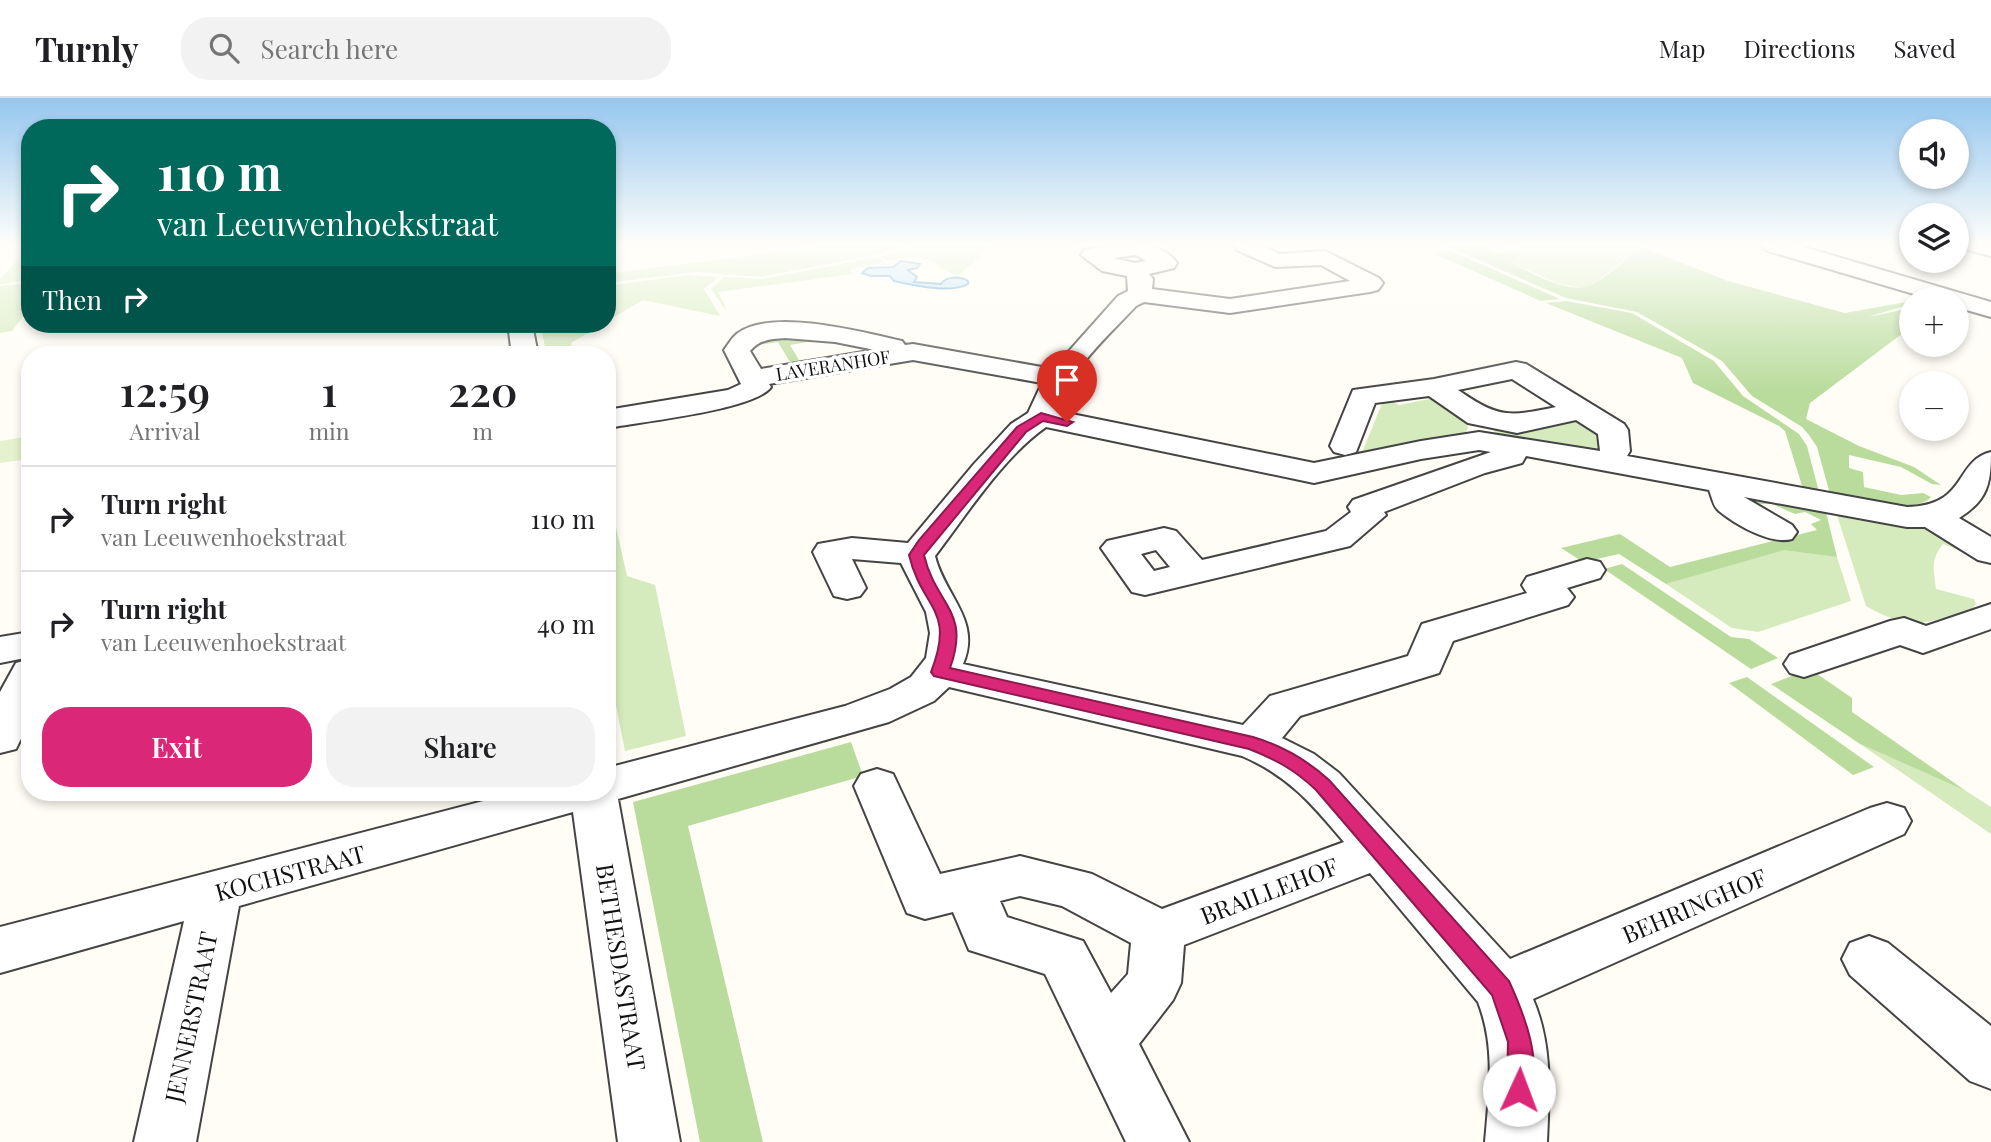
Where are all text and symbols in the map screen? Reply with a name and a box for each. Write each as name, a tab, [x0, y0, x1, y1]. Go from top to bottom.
search box	[181, 17, 671, 80]
text: Turnly	[35, 26, 139, 70]
icon: search	[205, 29, 243, 67]
text: Search here	[261, 31, 398, 66]
text: Map	[1659, 32, 1705, 64]
text: Directions	[1743, 32, 1856, 64]
text: Saved	[1894, 32, 1956, 64]
map controls	[1899, 119, 1969, 441]
button: sound	[1899, 119, 1969, 189]
text: 110 m	[157, 138, 282, 203]
icon: right	[42, 147, 133, 238]
text: van Leeuwenhoekstraat	[157, 201, 498, 244]
button: layers	[1899, 203, 1969, 273]
icon: right	[116, 280, 154, 318]
text: Then	[42, 282, 102, 317]
button: +	[1899, 287, 1969, 357]
street label: LAVERANHOF	[774, 344, 892, 386]
pin	[1037, 350, 1097, 422]
icon: arrive	[1048, 361, 1086, 399]
text: 12:59	[120, 362, 210, 418]
text: 1	[321, 362, 337, 418]
text: 220	[448, 362, 517, 418]
button: −	[1899, 371, 1969, 441]
text: Arrival	[129, 415, 200, 446]
text: min	[309, 415, 350, 446]
text: m	[473, 415, 493, 446]
text: Turn right	[101, 486, 227, 521]
icon: right	[42, 500, 80, 538]
text: 110 m	[531, 501, 595, 536]
text: van Leeuwenhoekstraat	[101, 521, 346, 552]
text: Turn right	[101, 591, 227, 626]
icon: right	[42, 605, 80, 643]
text: 40 m	[537, 606, 595, 641]
text: van Leeuwenhoekstraat	[101, 626, 346, 657]
button: Exit	[42, 707, 312, 787]
button: Share	[326, 707, 595, 787]
street label: KOCHSTRAAT	[211, 837, 369, 907]
street label: BRAILLEHOF	[1195, 849, 1343, 931]
street label: BEHRINGHOF	[1617, 860, 1771, 950]
street label: BETHESDASTRAAT	[590, 861, 654, 1073]
street label: JENNERSTRAAT	[156, 929, 224, 1106]
position arrow	[1482, 1053, 1556, 1127]

